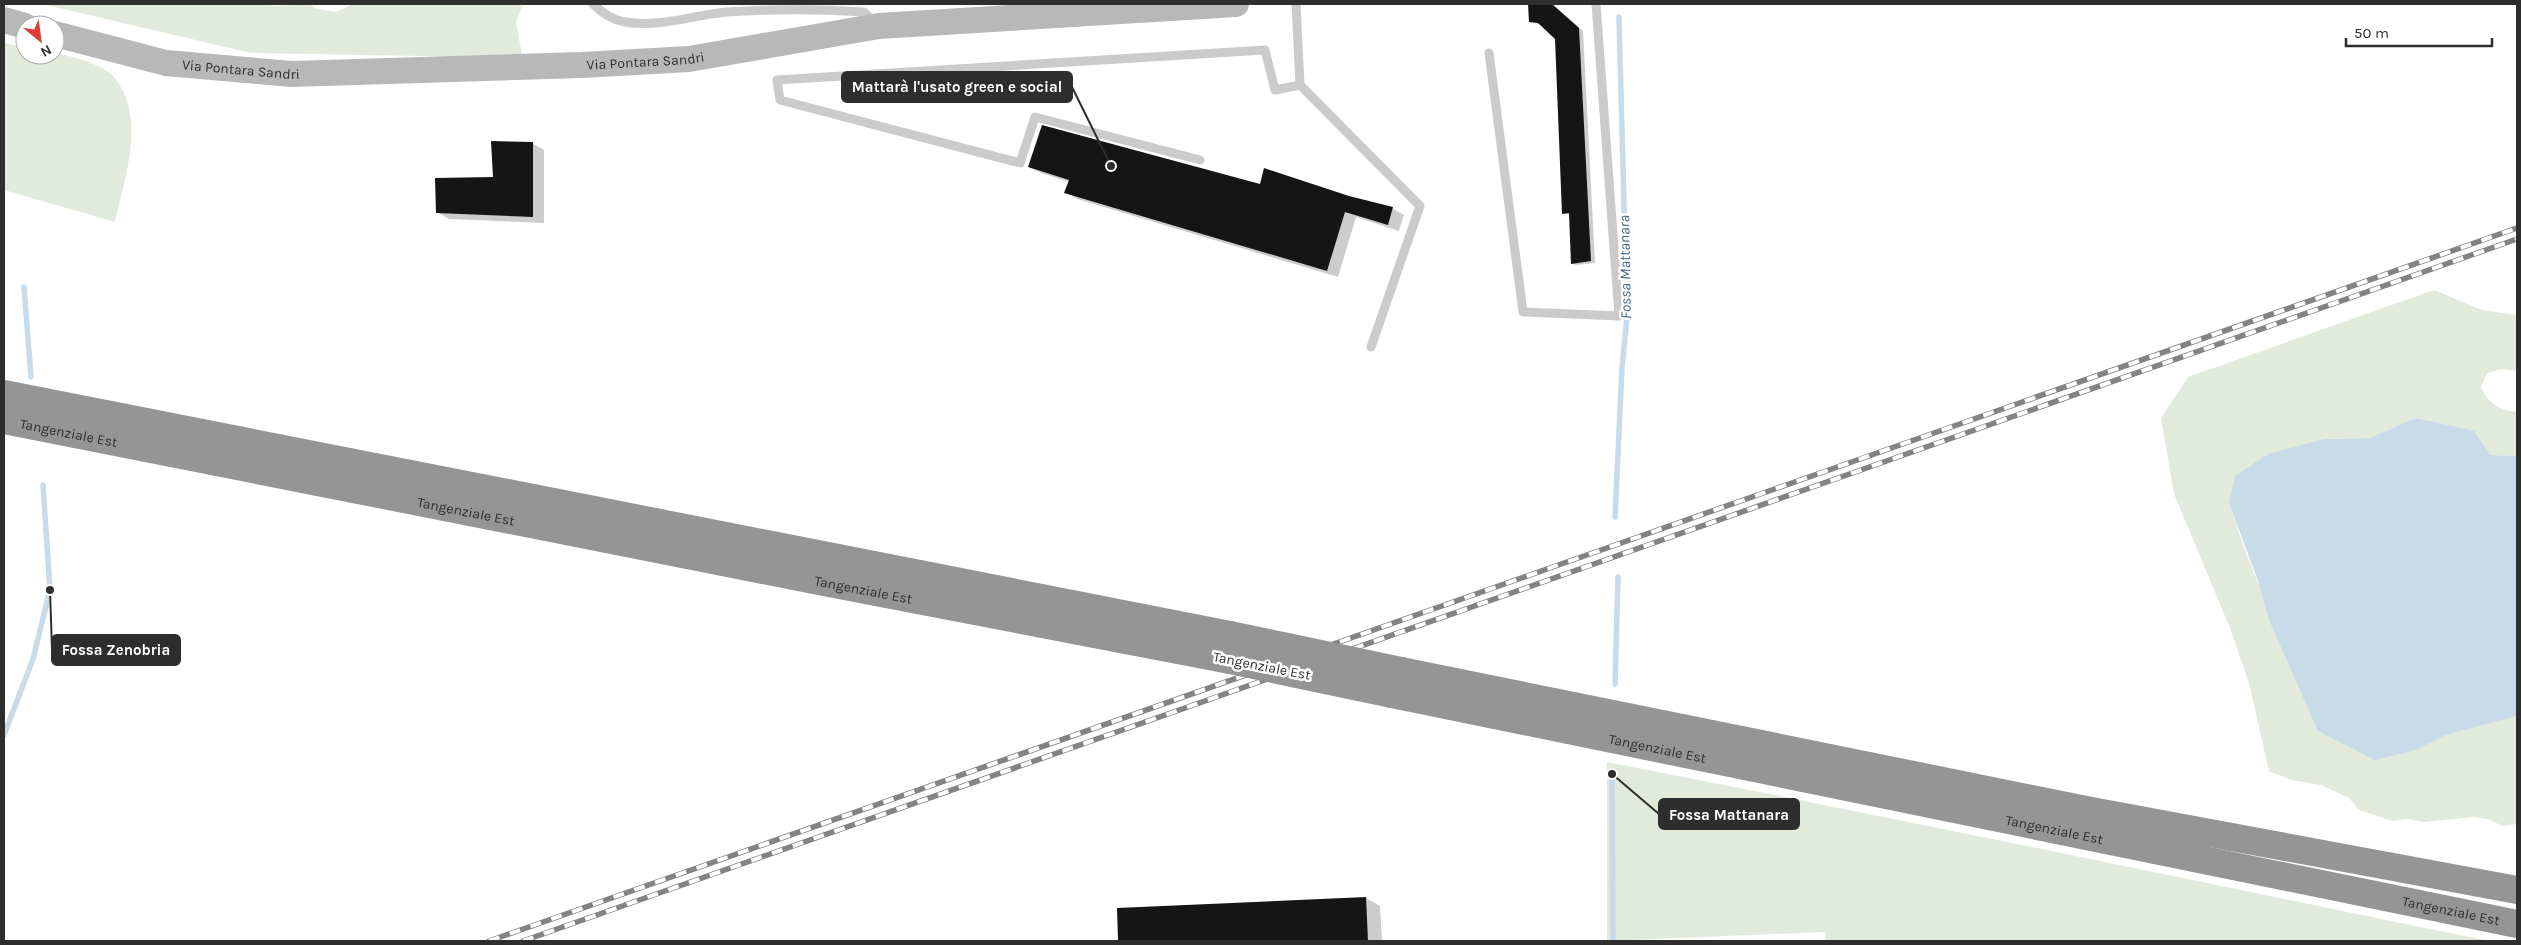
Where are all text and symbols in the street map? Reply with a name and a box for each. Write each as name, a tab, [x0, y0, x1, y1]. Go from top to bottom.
north arrow	[15, 15, 65, 65]
scale bar	[2346, 15, 2492, 47]
text: 50 m	[2354, 24, 2389, 42]
text: N	[38, 41, 55, 61]
street label: Via Pontara Sandri	[586, 48, 706, 73]
street label: Via Pontara Sandri	[181, 56, 300, 83]
callout: Mattarà l'usato green e social	[842, 72, 1072, 102]
text: Mattarà l'usato green e social	[852, 78, 1062, 96]
water label: Fossa Mattanara	[1615, 215, 1635, 319]
street label: Tangenziale Est	[19, 415, 119, 451]
street label: Tangenziale Est	[416, 493, 516, 529]
street label: Tangenziale Est	[813, 572, 914, 607]
callout: Fossa Zenobria	[52, 635, 180, 665]
text: Fossa Zenobria	[62, 641, 170, 659]
street label: Tangenziale Est	[1212, 648, 1312, 684]
street label: Tangenziale Est	[1607, 730, 1708, 767]
callout: Fossa Mattanara	[1659, 799, 1799, 829]
text: Fossa Mattanara	[1669, 806, 1789, 824]
street label: Tangenziale Est	[2004, 811, 2105, 848]
street label: Tangenziale Est	[2401, 892, 2501, 929]

